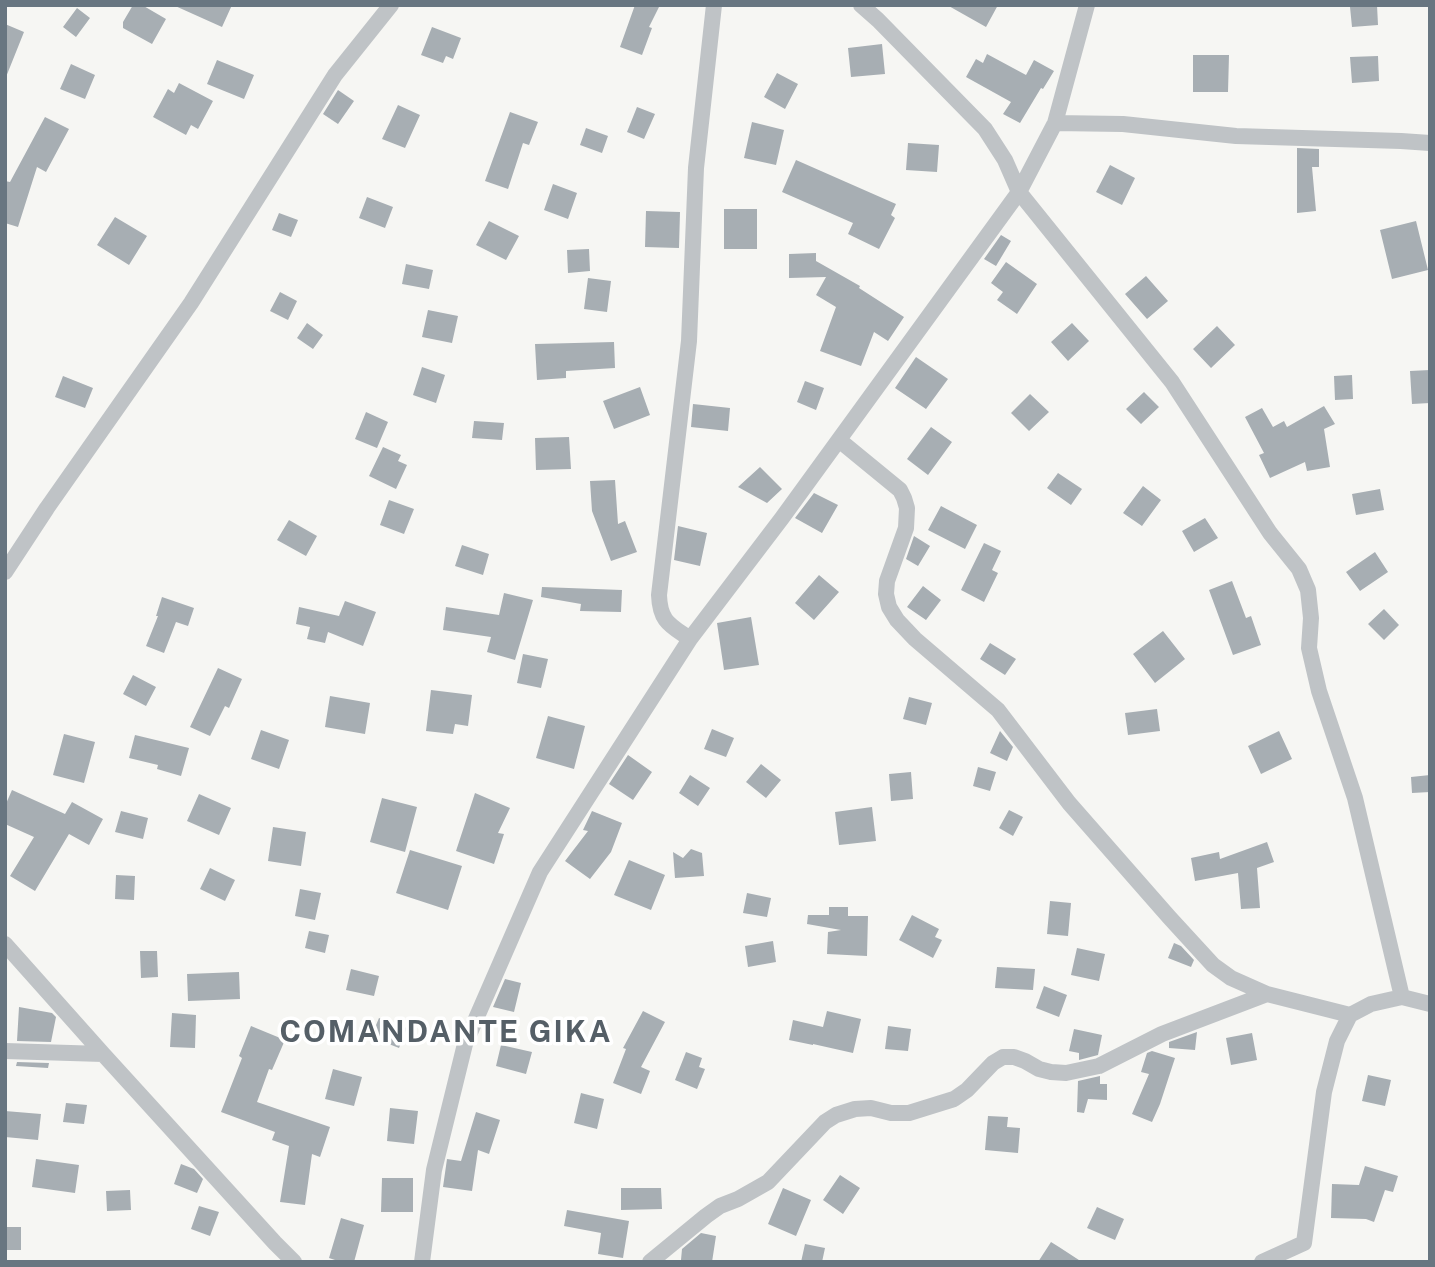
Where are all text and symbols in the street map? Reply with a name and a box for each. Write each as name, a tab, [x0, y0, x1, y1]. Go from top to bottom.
district label: COMANDANTE GIKA	[281, 1015, 611, 1051]

